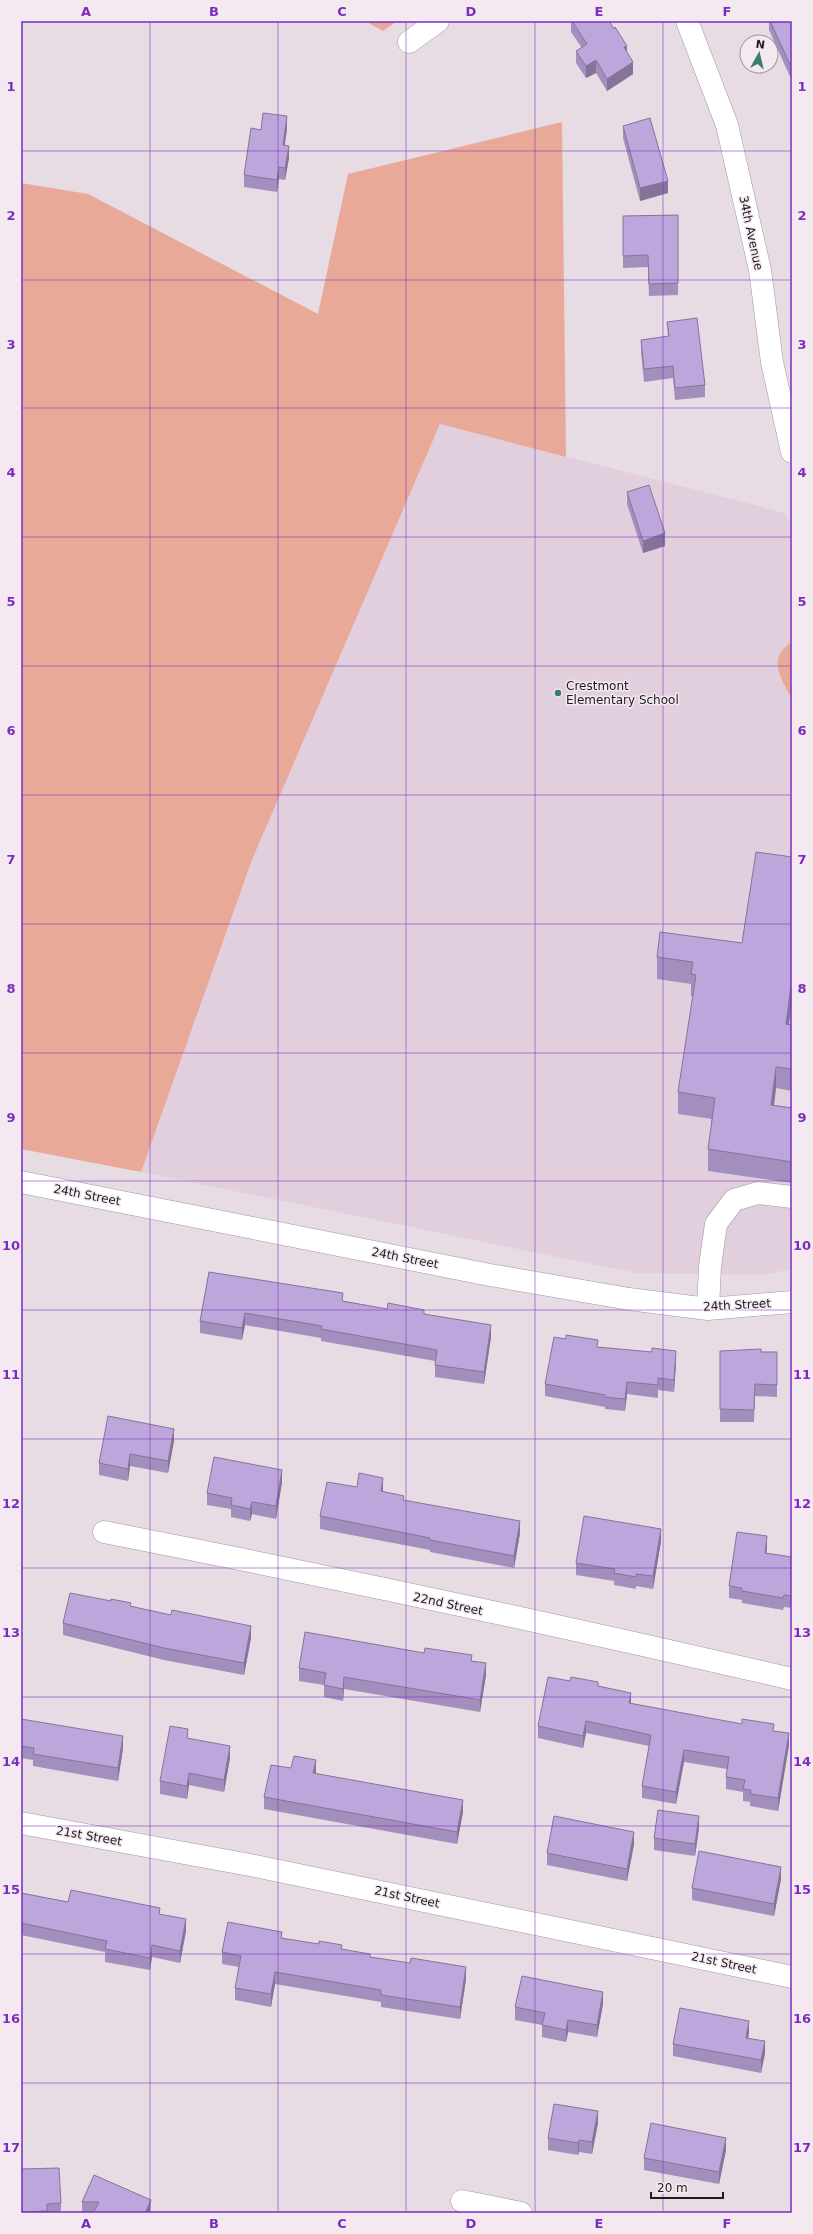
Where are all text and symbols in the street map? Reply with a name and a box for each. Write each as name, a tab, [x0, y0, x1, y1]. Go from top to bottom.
text: A	[81, 4, 91, 19]
text: B	[209, 4, 219, 19]
text: C	[337, 4, 347, 19]
text: D	[466, 4, 477, 19]
text: E	[595, 4, 603, 19]
text: F	[723, 4, 731, 19]
north arrow	[739, 34, 779, 74]
text: N	[755, 38, 766, 52]
text: 1	[6, 79, 16, 94]
text: 1	[797, 79, 807, 94]
street label: 34th Avenue	[736, 194, 766, 272]
text: 2	[6, 208, 16, 223]
text: 2	[797, 208, 807, 223]
text: 3	[6, 337, 16, 352]
text: 3	[797, 337, 807, 352]
text: 4	[6, 465, 16, 480]
text: 4	[797, 465, 807, 480]
text: 5	[6, 594, 16, 609]
text: 5	[797, 594, 807, 609]
place label: Crestmont Elementary School	[566, 679, 679, 707]
marker: Crestmont Elementary School	[553, 688, 563, 698]
text: 6	[6, 723, 16, 738]
text: 6	[797, 723, 807, 738]
text: 7	[6, 852, 16, 867]
text: 7	[797, 852, 807, 867]
text: 8	[6, 981, 16, 996]
text: 8	[797, 981, 807, 996]
text: 9	[6, 1110, 16, 1125]
text: 9	[797, 1110, 807, 1125]
street label: 24th Street	[52, 1182, 122, 1208]
text: 10	[2, 1238, 20, 1253]
text: 10	[793, 1238, 811, 1253]
street label: 24th Street	[370, 1245, 440, 1271]
street label: 24th Street	[703, 1296, 772, 1314]
text: 11	[2, 1367, 20, 1382]
text: 11	[793, 1367, 811, 1382]
text: 12	[2, 1496, 20, 1511]
text: 12	[793, 1496, 811, 1511]
street label: 22nd Street	[412, 1590, 484, 1618]
text: 13	[2, 1625, 20, 1640]
text: 13	[793, 1625, 811, 1640]
text: 14	[2, 1754, 20, 1769]
text: 14	[793, 1754, 811, 1769]
street label: 21st Street	[55, 1823, 123, 1849]
text: 15	[2, 1882, 20, 1897]
text: 15	[793, 1882, 811, 1897]
street label: 21st Street	[373, 1883, 441, 1911]
street label: 21st Street	[690, 1949, 758, 1977]
text: 16	[2, 2011, 20, 2026]
text: 16	[793, 2011, 811, 2026]
text: 17	[2, 2140, 20, 2155]
text: 17	[793, 2140, 811, 2155]
scale bar	[651, 2174, 723, 2200]
text: 20 m	[657, 2181, 688, 2195]
text: A	[81, 2216, 91, 2231]
text: B	[209, 2216, 219, 2231]
text: C	[337, 2216, 347, 2231]
text: D	[466, 2216, 477, 2231]
text: E	[595, 2216, 603, 2231]
text: F	[723, 2216, 731, 2231]

